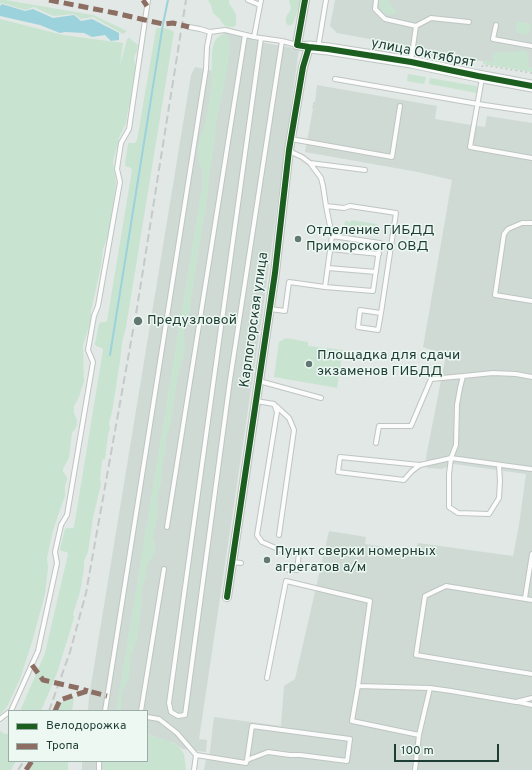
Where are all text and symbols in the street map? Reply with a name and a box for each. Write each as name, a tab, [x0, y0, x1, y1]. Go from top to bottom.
street label: улица Октябрят	[369, 36, 477, 72]
place label: Отделение ГИБДД Приморского ОВД	[306, 223, 435, 256]
marker: Отделение ГИБДД Приморского ОВД	[293, 234, 303, 244]
street label: Карпогорская улица	[237, 251, 273, 389]
place label: Предузловой	[147, 313, 237, 329]
marker: Предузловой	[132, 315, 144, 327]
place label: Площадка для сдачи экзаменов ГИБДД	[317, 348, 460, 380]
marker: Площадка для сдачи экзаменов ГИБДД	[304, 359, 314, 369]
place label: Пункт сверки номерных агрегатов а/м	[275, 544, 436, 576]
marker: Пункт сверки номерных агрегатов а/м	[262, 555, 272, 565]
legend	[8, 710, 148, 762]
text: Велодорожка	[46, 718, 126, 734]
scale bar	[396, 736, 501, 762]
text: Тропа	[46, 738, 79, 754]
text: 100 m	[401, 743, 434, 759]

